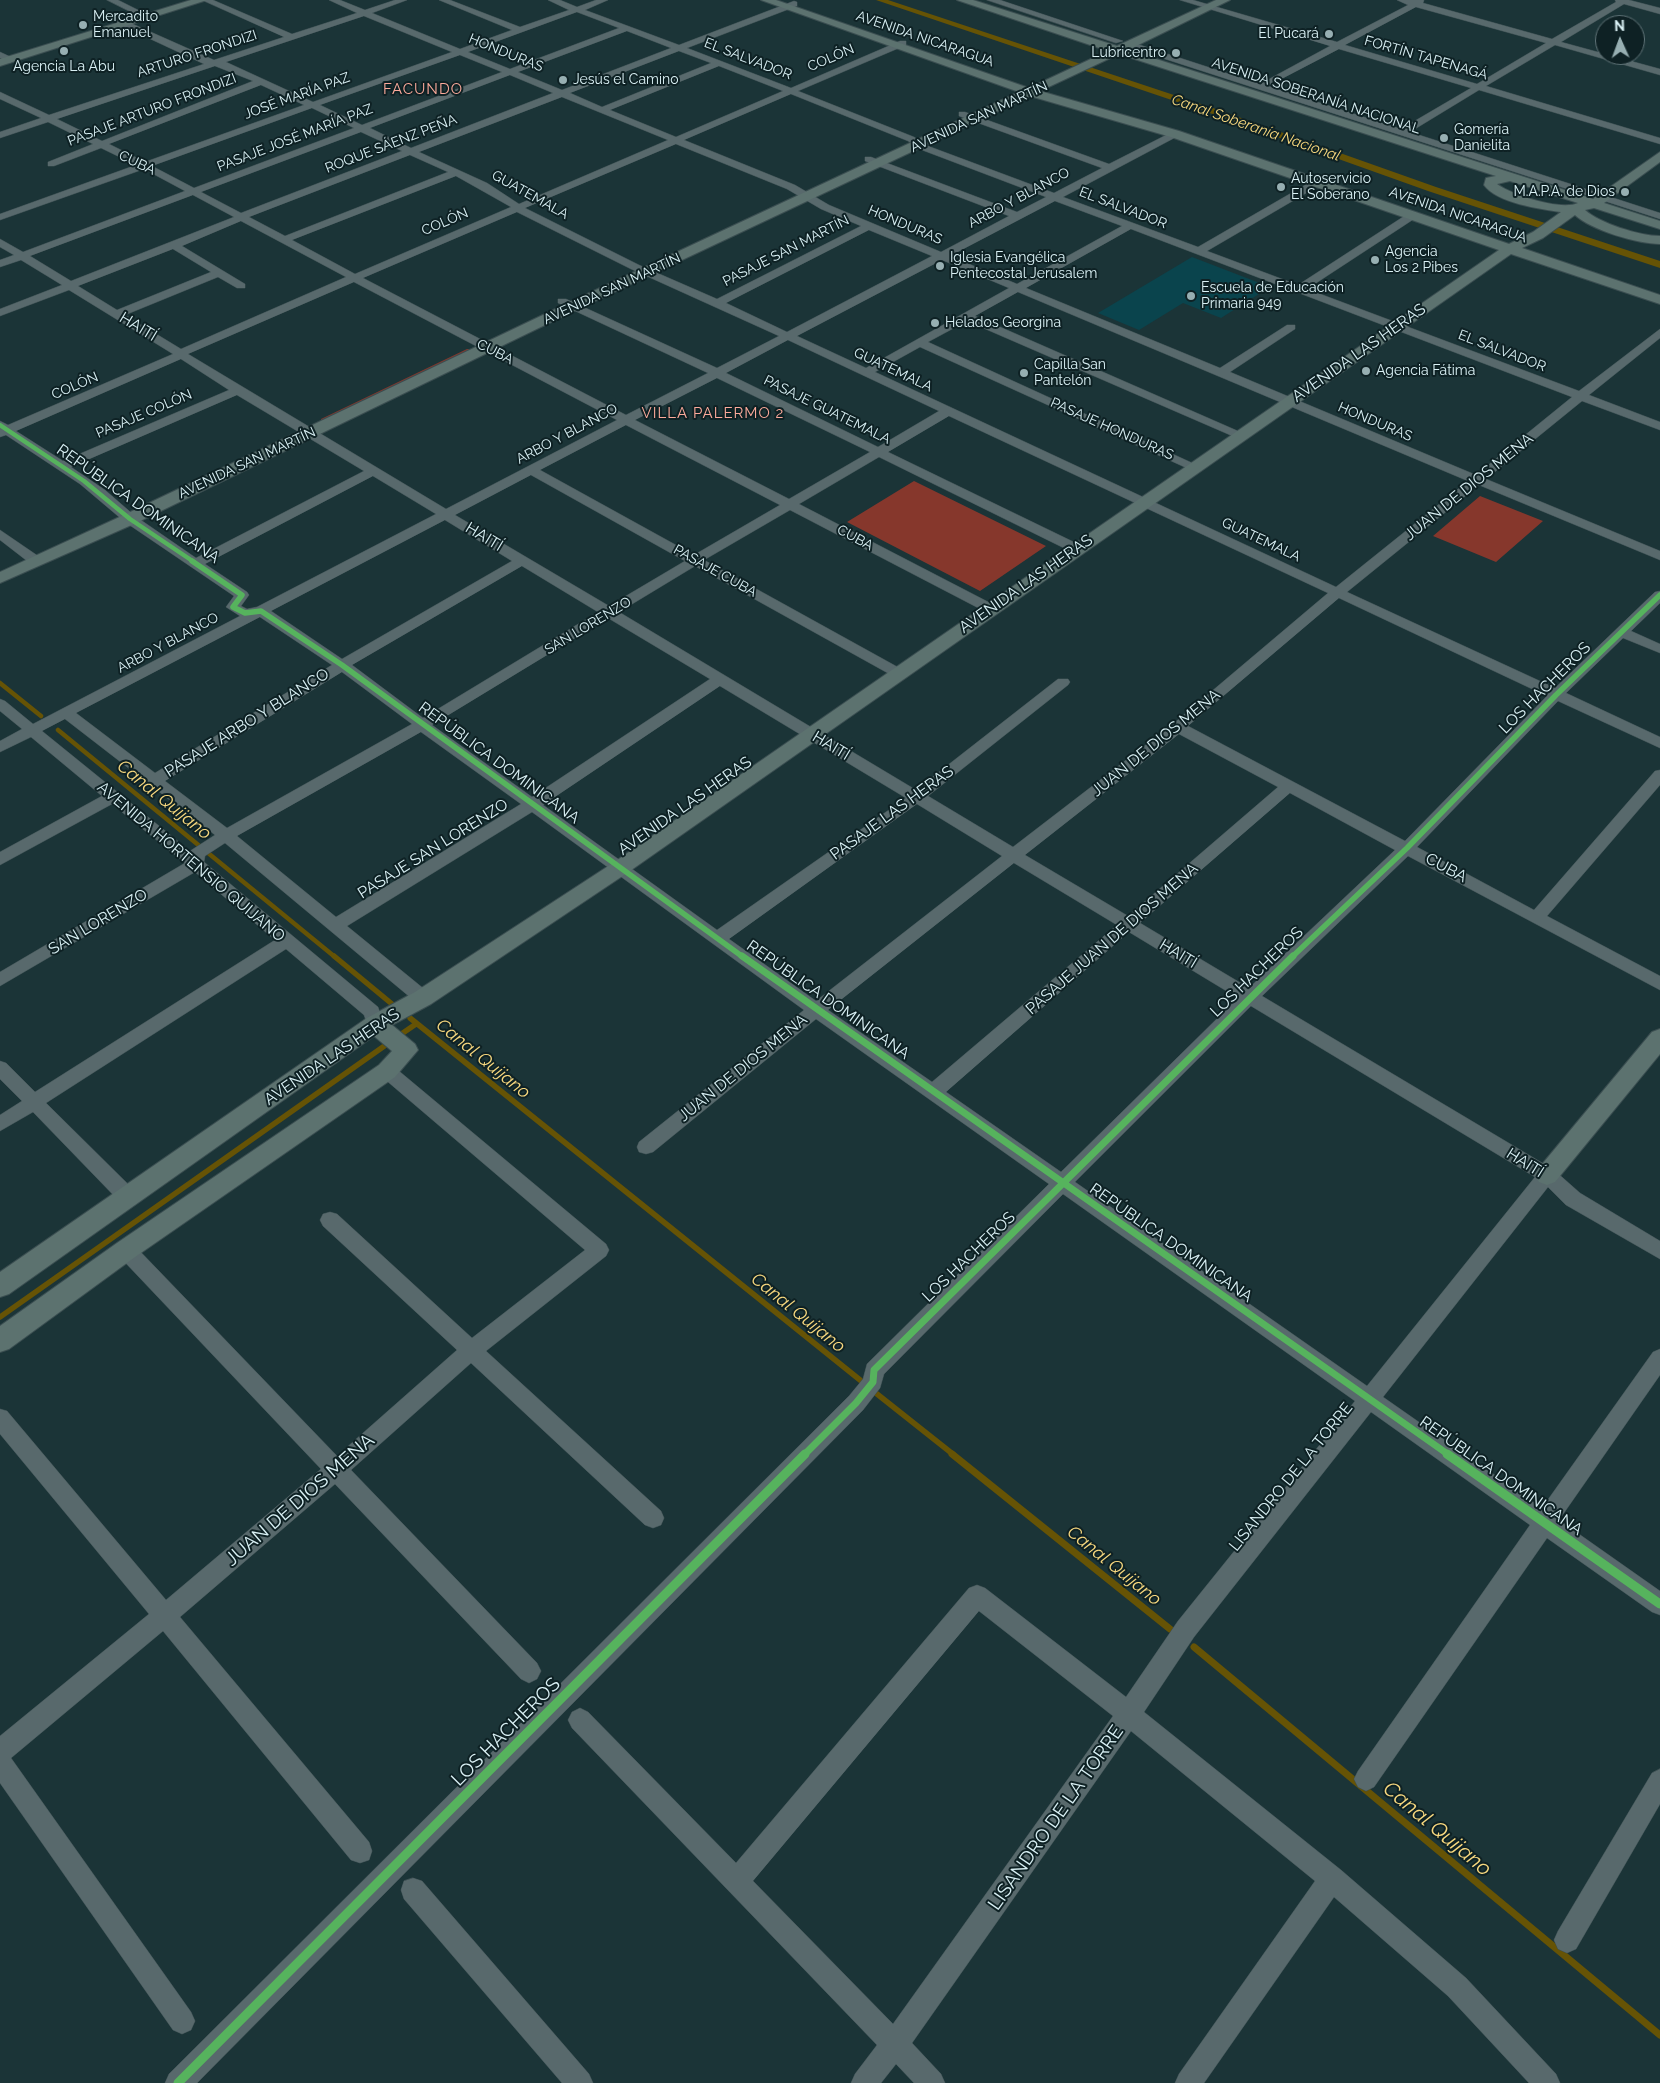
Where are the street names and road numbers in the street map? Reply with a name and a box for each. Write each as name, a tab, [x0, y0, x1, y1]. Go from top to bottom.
street label: AVENIDA NICARAGUA	[854, 8, 996, 70]
street label: ARTURO FRONDIZI	[135, 27, 259, 81]
street label: HONDURAS	[466, 30, 546, 76]
street label: FORTÍN TAPENAGÁ	[1362, 32, 1490, 84]
street label: EL SALVADOR	[702, 35, 794, 83]
street label: COLÓN	[805, 41, 857, 75]
street label: AVENIDA SOBERANÍA NACIONAL	[1210, 54, 1422, 138]
street label: JOSÉ MARÍA PAZ	[242, 69, 352, 123]
street label: PASAJE ARTURO FRONDIZI	[65, 70, 239, 150]
street label: AVENIDA SAN MARTÍN	[908, 78, 1050, 156]
street label: PASAJE JOSÉ MARÍA PAZ	[215, 101, 375, 175]
street label: ROQUE SÁENZ PEÑA	[323, 111, 459, 177]
street label: CUBA	[116, 147, 158, 179]
street label: ARBO Y BLANCO	[965, 164, 1073, 232]
street label: GUATEMALA	[489, 167, 571, 223]
street label: EL SALVADOR	[1077, 184, 1169, 232]
street label: AVENIDA NICARAGUA	[1387, 184, 1529, 246]
street label: HONDURAS	[865, 202, 945, 248]
street label: COLÓN	[419, 205, 471, 239]
street label: PASAJE SAN MARTÍN	[720, 212, 852, 290]
street label: AVENIDA SAN MARTÍN	[541, 250, 683, 328]
street label: AVENIDA LAS HERAS	[1288, 300, 1430, 406]
street label: HAITÍ	[116, 308, 160, 346]
street label: EL SALVADOR	[1456, 327, 1548, 375]
street label: CUBA	[474, 336, 516, 368]
street label: GUATEMALA	[851, 344, 935, 396]
street label: COLÓN	[49, 369, 101, 403]
street label: PASAJE GUATEMALA	[761, 372, 893, 448]
street label: PASAJE COLÓN	[93, 386, 195, 442]
street label: PASAJE HONDURAS	[1048, 394, 1176, 464]
street label: HONDURAS	[1335, 399, 1415, 445]
street label: ARBO Y BLANCO	[513, 400, 621, 468]
street label: AVENIDA SAN MARTÍN	[176, 424, 318, 502]
street label: JUAN DE DIOS MENA	[1401, 429, 1537, 545]
street label: REPÚBLICA DOMINICANA	[53, 440, 223, 568]
street label: GUATEMALA	[1219, 514, 1303, 566]
street label: HAITÍ	[462, 518, 506, 556]
street label: CUBA	[834, 521, 876, 555]
street label: AVENIDA LAS HERAS	[955, 531, 1097, 637]
street label: PASAJE CUBA	[670, 541, 760, 601]
street label: SAN LORENZO	[542, 594, 634, 658]
street label: ARBO Y BLANCO	[114, 609, 222, 677]
street label: LOS HACHEROS	[1495, 638, 1595, 738]
street label: PASAJE ARBO Y BLANCO	[161, 664, 333, 782]
street label: JUAN DE DIOS MENA	[1088, 685, 1224, 801]
street label: REPÚBLICA DOMINICANA	[415, 698, 583, 828]
street label: HAITÍ	[809, 727, 853, 765]
street label: AVENIDA LAS HERAS	[614, 753, 756, 859]
street label: PASAJE LAS HERAS	[827, 762, 957, 864]
street label: AVENIDA HORTENSIO QUIJANO	[93, 778, 289, 946]
street label: PASAJE SAN LORENZO	[354, 795, 512, 903]
street label: CUBA	[1422, 849, 1470, 887]
street label: PASAJE JUAN DE DIOS MENA	[1022, 859, 1202, 1019]
street label: SAN LORENZO	[45, 885, 151, 959]
street label: LOS HACHEROS	[1207, 923, 1307, 1021]
street label: HAITÍ	[1156, 935, 1200, 973]
street label: REPÚBLICA DOMINICANA	[743, 936, 913, 1064]
street label: AVENIDA LAS HERAS	[261, 1005, 403, 1109]
street label: JUAN DE DIOS MENA	[675, 1010, 811, 1126]
street label: HAITÍ	[1503, 1144, 1547, 1182]
street label: REPÚBLICA DOMINICANA	[1086, 1179, 1256, 1307]
street label: LOS HACHEROS	[919, 1208, 1019, 1306]
street label: LISANDRO DE LA TORRE	[1225, 1399, 1357, 1555]
street label: REPÚBLICA DOMINICANA	[1416, 1412, 1586, 1540]
street label: JUAN DE DIOS MENA	[221, 1429, 379, 1571]
street label: LOS HACHEROS	[447, 1673, 565, 1791]
street label: LISANDRO DE LA TORRE	[984, 1721, 1128, 1915]

